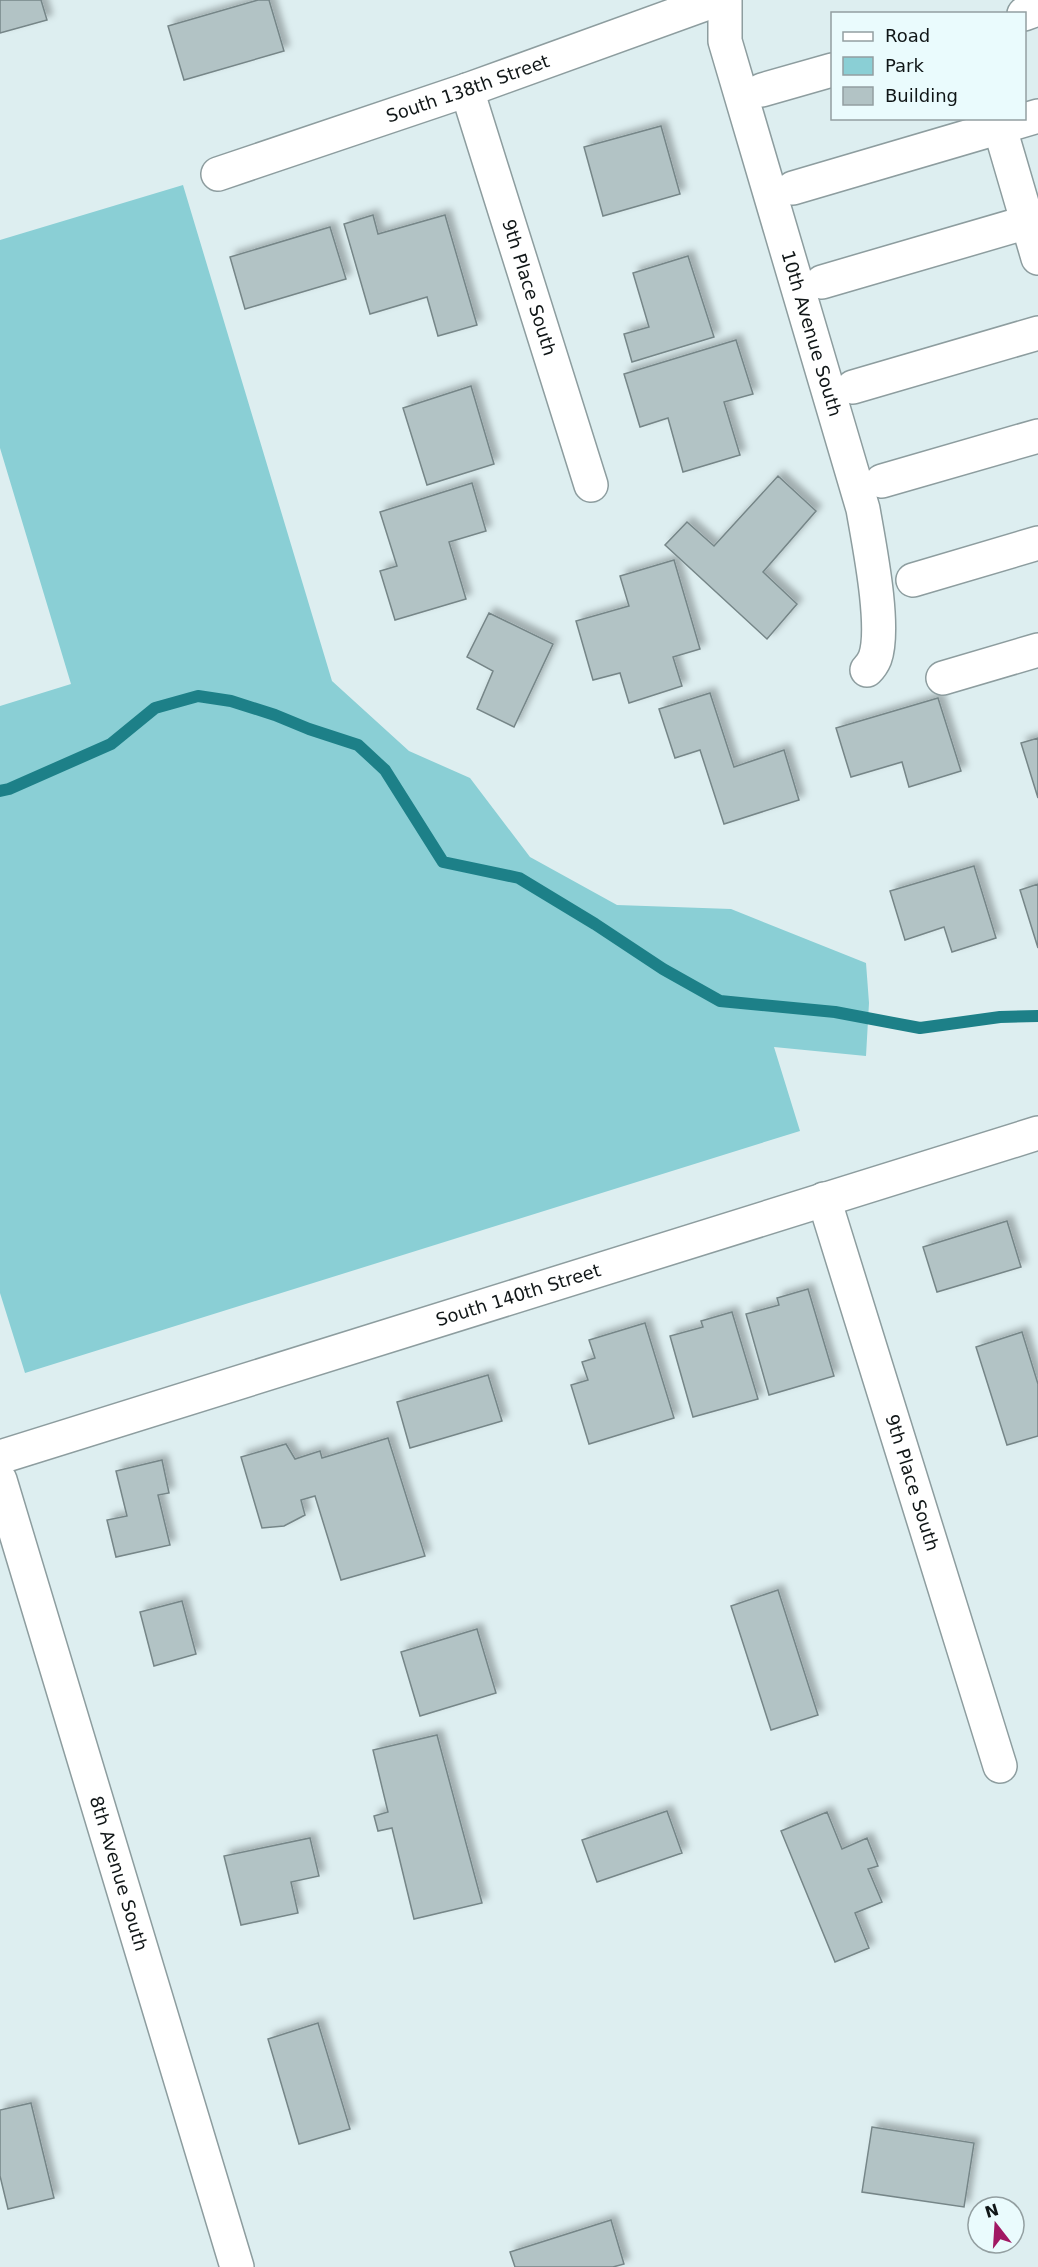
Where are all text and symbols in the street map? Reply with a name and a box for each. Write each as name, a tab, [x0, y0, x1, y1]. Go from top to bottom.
legend	[831, 12, 1026, 120]
text: Road	[885, 25, 930, 46]
street label: South 138th Street	[383, 50, 552, 126]
text: Park	[885, 55, 924, 76]
text: Building	[885, 85, 958, 106]
street label: 9th Place South	[498, 217, 561, 358]
street label: 10th Avenue South	[777, 248, 846, 419]
street label: South 140th Street	[433, 1259, 603, 1330]
street label: 9th Place South	[881, 1412, 944, 1553]
street label: 8th Avenue South	[86, 1793, 152, 1953]
north arrow	[966, 2195, 1026, 2255]
text: N	[983, 2200, 1001, 2222]

